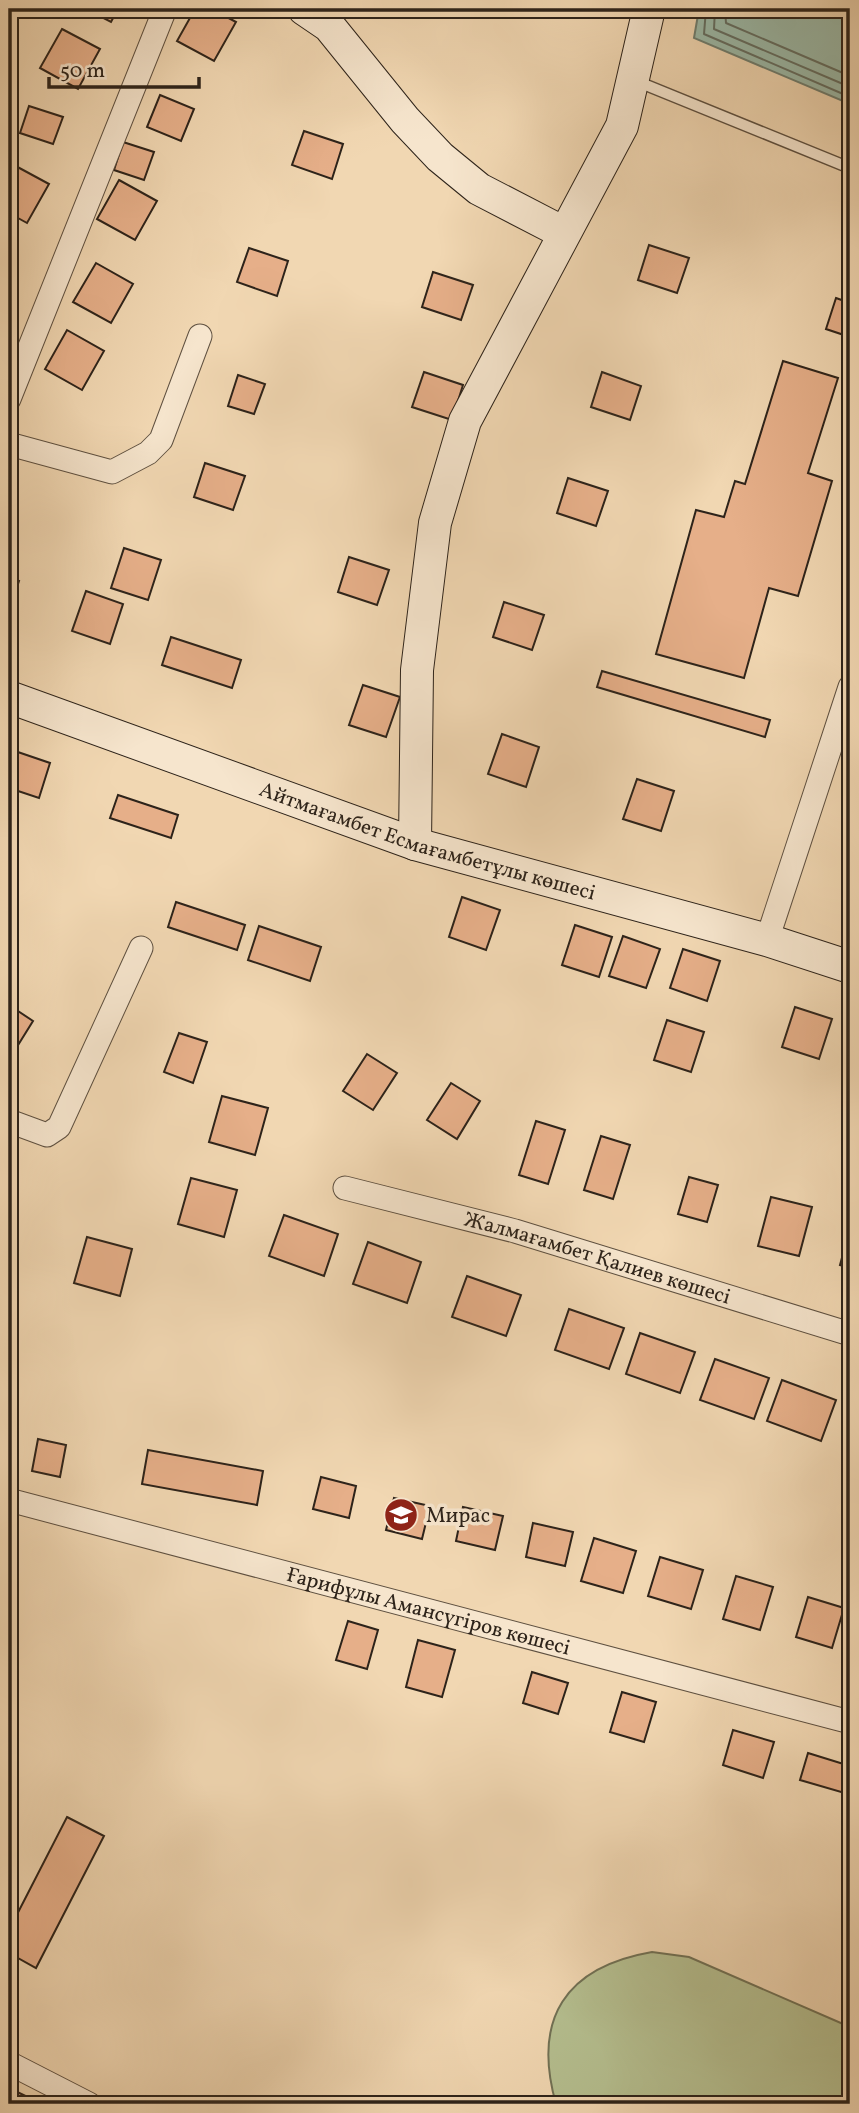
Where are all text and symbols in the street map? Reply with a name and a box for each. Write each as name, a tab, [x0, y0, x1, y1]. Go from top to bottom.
scale bar	[49, 46, 200, 90]
text: 50 m	[60, 57, 105, 86]
street label: Айтмағамбет Есмағамбетұлы көшесі	[255, 776, 599, 909]
street label: Жалмағамбет Қалиев көшесі	[461, 1206, 734, 1312]
school or university icon: Мирас	[382, 1496, 420, 1534]
place label: Мирас	[426, 1502, 490, 1531]
street label: Ғарифұлы Амансүгіров көшесі	[283, 1561, 573, 1664]

